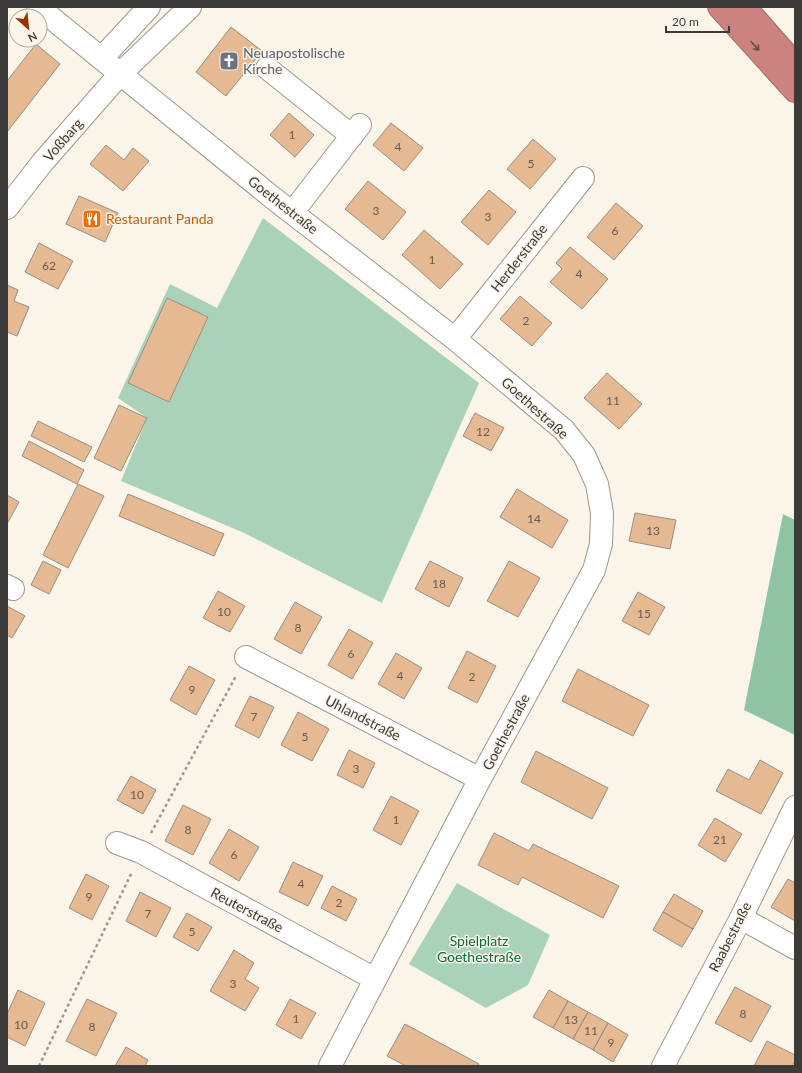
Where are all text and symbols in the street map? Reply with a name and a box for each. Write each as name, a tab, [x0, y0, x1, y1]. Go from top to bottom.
north arrow	[8, 8, 48, 48]
scale bar	[666, 8, 729, 34]
text: 20 m	[672, 14, 699, 29]
text: N	[26, 30, 39, 45]
one-way arrow	[750, 41, 759, 52]
place label: Neuapostolische Kirche	[243, 44, 345, 77]
church icon: Neuapostolische Kirche	[218, 50, 240, 72]
street label: Voßbarg	[39, 115, 86, 165]
house number: 1	[289, 127, 296, 142]
house number: 4	[395, 139, 402, 154]
house number: 5	[528, 156, 535, 171]
street label: Goethestraße	[245, 172, 322, 237]
house number: 3	[373, 203, 380, 218]
restaurant icon: Restaurant Panda	[81, 208, 103, 230]
house number: 3	[485, 209, 492, 224]
place label: Restaurant Panda	[106, 210, 214, 227]
street label: Herderstraße	[487, 220, 550, 295]
house number: 6	[612, 223, 619, 238]
house number: 1	[429, 252, 436, 267]
house number: 62	[42, 258, 56, 273]
house number: 4	[576, 266, 583, 281]
house number: 2	[523, 313, 530, 328]
street label: Goethestraße	[498, 373, 572, 442]
house number: 11	[606, 393, 620, 408]
house number: 12	[476, 424, 490, 439]
house number: 14	[527, 511, 541, 526]
house number: 13	[646, 523, 660, 538]
house number: 18	[432, 576, 446, 591]
house number: 10	[217, 604, 231, 619]
house number: 15	[637, 606, 651, 621]
house number: 8	[295, 620, 302, 635]
house number: 6	[348, 646, 355, 661]
house number: 4	[397, 668, 404, 683]
house number: 2	[469, 669, 476, 684]
house number: 9	[189, 682, 196, 697]
street label: Uhlandstraße	[323, 691, 404, 744]
street label: Goethestraße	[478, 691, 533, 773]
house number: 7	[251, 709, 258, 724]
house number: 5	[302, 729, 309, 744]
house number: 3	[353, 761, 360, 776]
house number: 10	[130, 787, 144, 802]
house number: 1	[393, 812, 400, 827]
house number: 8	[185, 822, 192, 837]
house number: 21	[713, 832, 727, 847]
house number: 6	[231, 847, 238, 862]
house number: 4	[298, 876, 305, 891]
street label: Reuterstraße	[208, 883, 286, 936]
house number: 9	[86, 889, 93, 904]
house number: 2	[336, 895, 343, 910]
street label: Raabestraße	[705, 899, 754, 975]
house number: 7	[145, 906, 152, 921]
house number: 5	[189, 924, 196, 939]
park label: Spielplatz Goethestraße	[437, 932, 521, 965]
house number: 3	[230, 976, 237, 991]
house number: 8	[740, 1006, 747, 1021]
house number: 1	[293, 1011, 300, 1026]
house number: 13	[564, 1012, 578, 1027]
house number: 10	[14, 1017, 28, 1032]
house number: 8	[89, 1019, 96, 1034]
house number: 11	[584, 1023, 598, 1038]
house number: 9	[608, 1035, 615, 1050]

